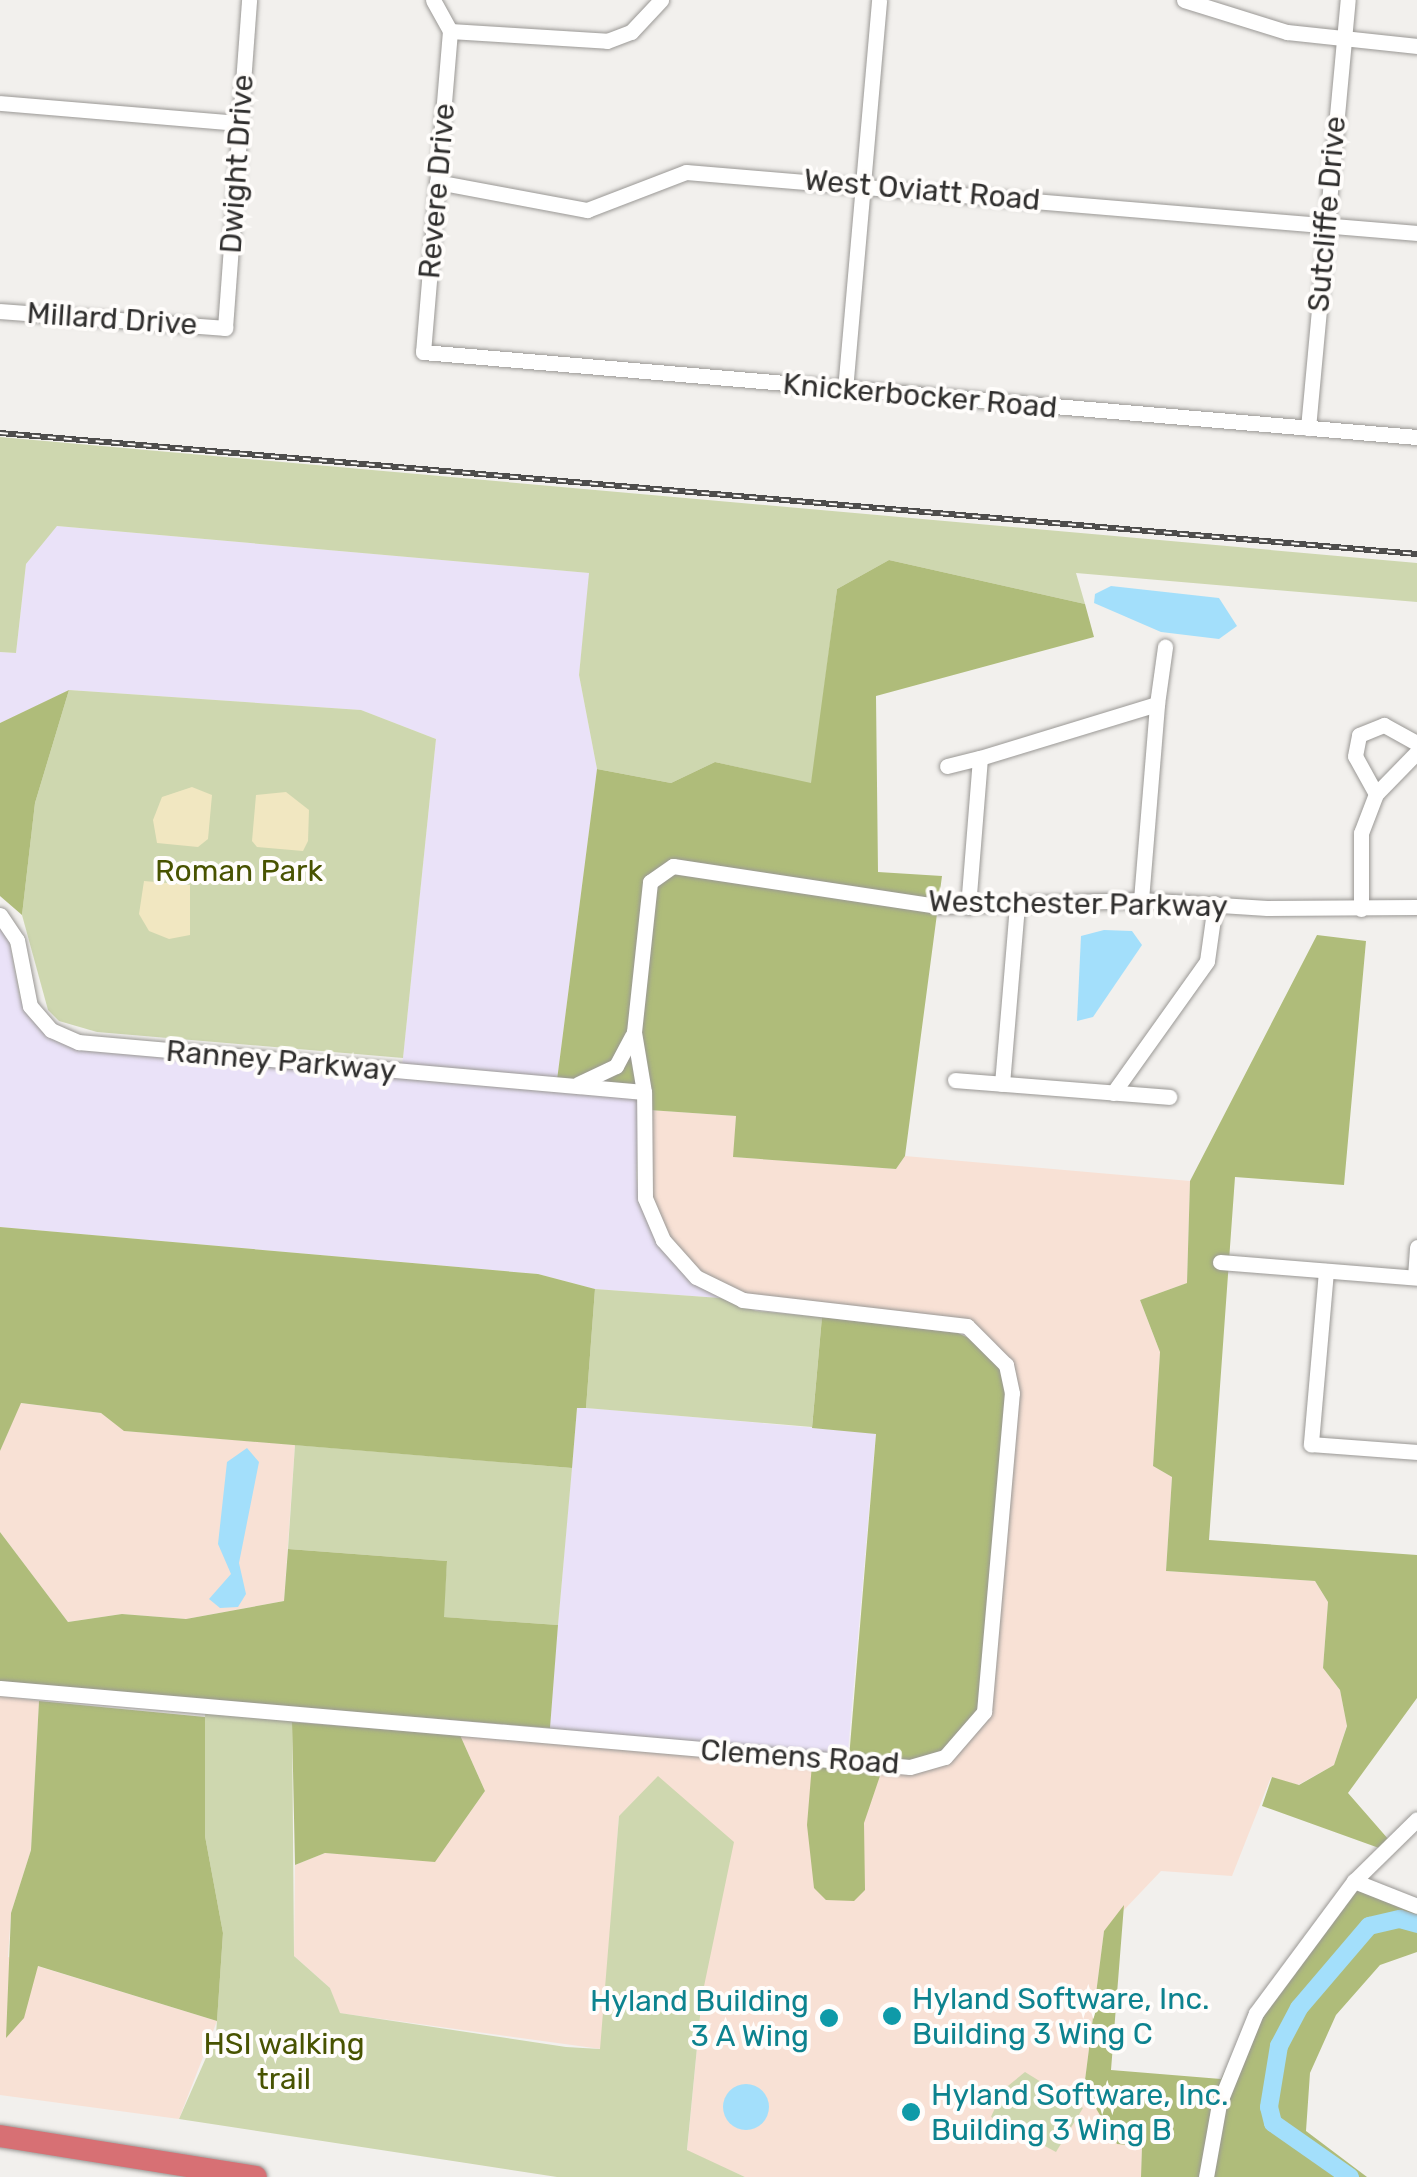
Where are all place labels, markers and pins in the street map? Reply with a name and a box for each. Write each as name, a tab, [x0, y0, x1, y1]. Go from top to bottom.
place label: Hyland Software, Inc. Building 3 Wing C	[912, 1981, 1210, 2052]
place label: Hyland Building 3 A Wing	[590, 1983, 809, 2054]
marker: Hyland Software, Inc. Building 3 Wing C	[881, 2005, 903, 2027]
marker: Hyland Building 3 A Wing	[818, 2007, 840, 2029]
place label: Hyland Software, Inc. Building 3 Wing B	[931, 2077, 1229, 2148]
marker: Hyland Software, Inc. Building 3 Wing B	[900, 2101, 922, 2123]

